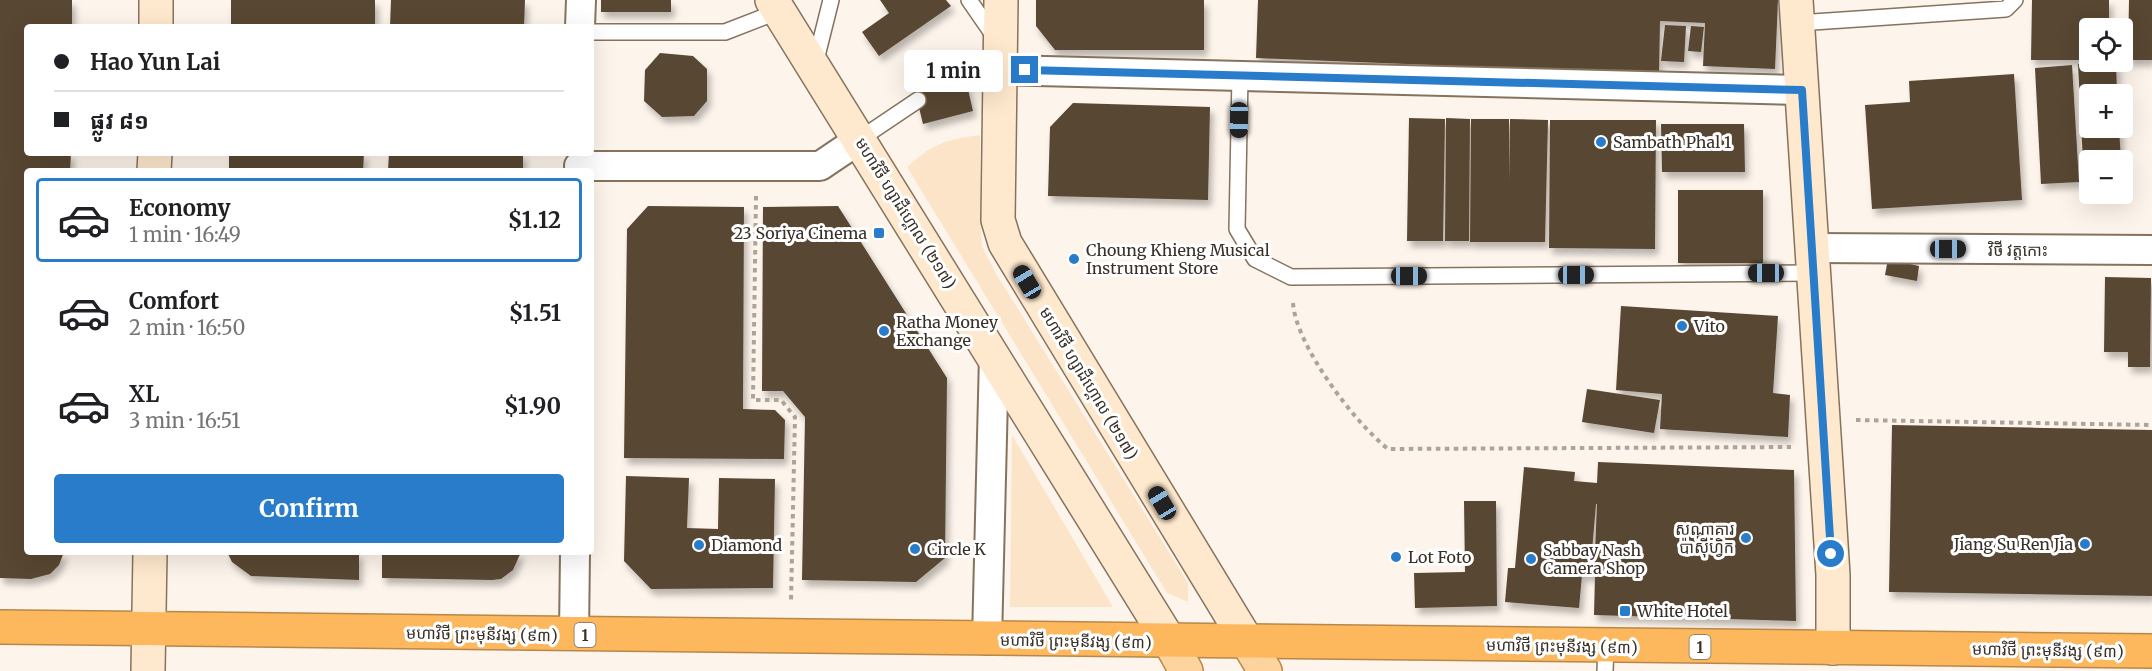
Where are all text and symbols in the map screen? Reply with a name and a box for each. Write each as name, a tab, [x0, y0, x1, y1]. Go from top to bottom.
map controls	[2079, 18, 2133, 204]
button: locate	[2079, 18, 2133, 72]
text: Hao Yun Lai	[90, 48, 220, 76]
callout: 1 min	[905, 49, 1004, 91]
route end	[1011, 56, 1038, 83]
text: 1 min	[926, 58, 981, 83]
button: +	[2079, 84, 2133, 138]
car	[1230, 102, 1248, 138]
text: ផ្លូវ ៨១	[90, 107, 149, 135]
place label: Sambath Phal 1	[1613, 132, 1731, 152]
street label: មហាវិថី ហ្សាដឺហ្គោល (២១៧)	[851, 134, 961, 292]
marker: Sambath Phal 1	[1594, 135, 1608, 149]
button: −	[2079, 150, 2133, 204]
icon: car	[57, 193, 111, 247]
text: Economy	[129, 194, 230, 222]
text: $1.12	[508, 206, 561, 234]
text: 1 min · 16:49	[129, 222, 241, 247]
place label: 23 Soriya Cinema	[734, 223, 867, 243]
marker: 23 Soriya Cinema	[872, 226, 886, 240]
place label: Choung Khieng Musical Instrument Store	[1086, 240, 1270, 278]
car	[1930, 240, 1966, 258]
street label: វិថី វត្តកោះ	[1987, 240, 2048, 260]
marker: Choung Khieng Musical Instrument Store	[1067, 252, 1081, 266]
car	[1010, 262, 1044, 302]
car	[1748, 264, 1784, 282]
car	[1558, 266, 1594, 284]
car	[1391, 267, 1427, 285]
icon: car	[57, 286, 111, 340]
text: Comfort	[129, 287, 219, 315]
text: $1.51	[509, 299, 561, 327]
street label: មហាវិថី ហ្សាដឹហ្គោល (២១៧)	[1035, 303, 1143, 463]
place label: Ratha Money Exchange	[896, 312, 999, 350]
text: 2 min · 16:50	[129, 315, 245, 340]
place label: Vito	[1693, 316, 1725, 336]
marker: Vito	[1675, 319, 1689, 333]
marker: Ratha Money Exchange	[877, 324, 891, 338]
icon: car	[57, 379, 111, 433]
text: XL	[129, 380, 159, 408]
text: $1.90	[504, 392, 561, 420]
text: 3 min · 16:51	[129, 408, 240, 433]
button: Confirm	[54, 474, 564, 543]
car	[1145, 483, 1179, 523]
place label: សណ្ឋាគារ ប៉ាស៊ីហ្វិក	[1675, 519, 1734, 558]
marker: សណ្ឋាគារ ប៉ាស៊ីហ្វិក	[1739, 531, 1753, 545]
place label: Jiang Su Ren Jia	[1953, 534, 2073, 554]
place label: Diamond	[711, 535, 783, 555]
marker: Jiang Su Ren Jia	[2078, 537, 2092, 551]
marker: Diamond	[692, 538, 706, 552]
place label: Circle K	[927, 539, 986, 559]
place label: Sabbay Nash Camera Shop	[1543, 540, 1645, 578]
route start	[1817, 540, 1844, 567]
marker: Circle K	[908, 542, 922, 556]
place label: Lot Foto	[1408, 547, 1471, 567]
marker: Lot Foto	[1389, 550, 1403, 564]
marker: Sabbay Nash Camera Shop	[1524, 552, 1538, 566]
place label: White Hotel	[1636, 601, 1728, 621]
marker: White Hotel	[1618, 604, 1632, 618]
street label: មហាវិថី ព្រះមុនីវង្ស (៩៣)	[406, 622, 558, 647]
road number: 1	[574, 623, 596, 647]
street label: មហាវិថី ព្រះមុនីវង្ស (៩៣)	[1000, 629, 1152, 654]
street label: មហាវិថី ព្រះមុនីវង្ស (៩៣)	[1486, 634, 1638, 659]
road number: 1	[1690, 635, 1710, 659]
street label: មហាវិថី ព្រះមុនីវង្ស (៩៣)	[1972, 638, 2124, 663]

